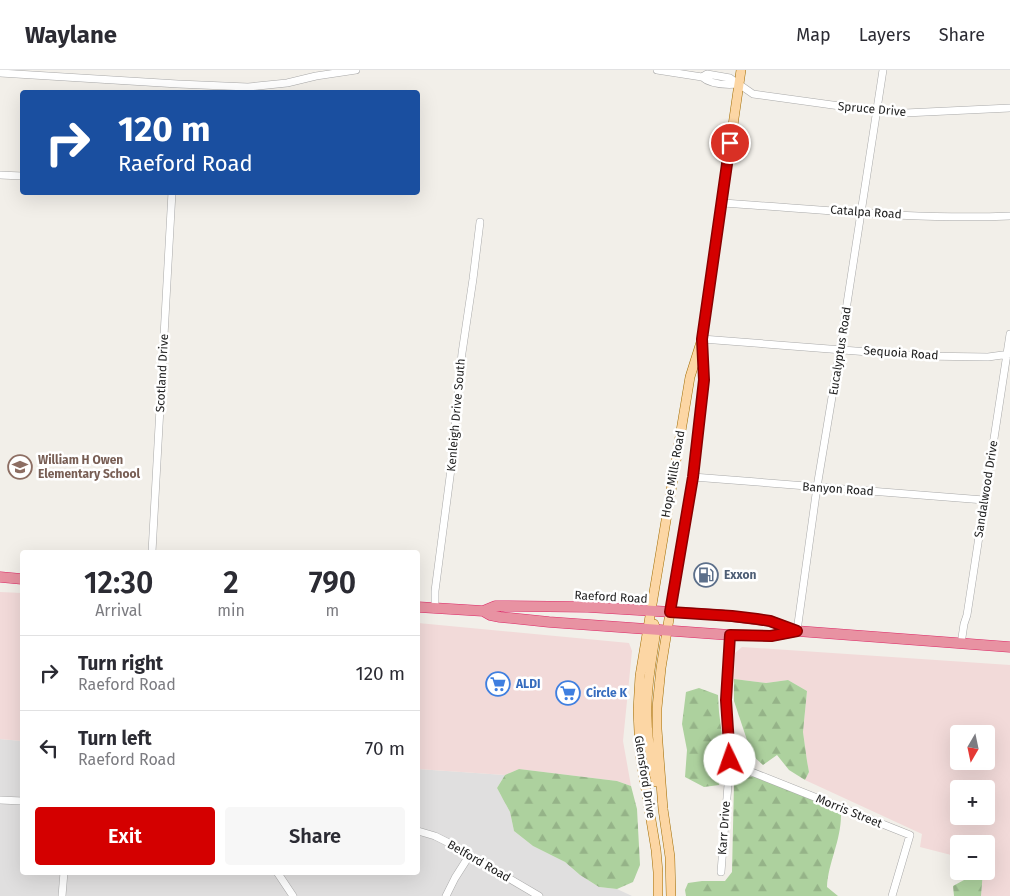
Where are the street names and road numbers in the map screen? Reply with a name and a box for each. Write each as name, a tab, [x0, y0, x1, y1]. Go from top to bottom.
street label: Spruce Drive	[837, 99, 907, 119]
street label: Catalpa Road	[830, 203, 902, 221]
street label: Eucalyptus Road	[826, 306, 854, 396]
street label: Scotland Drive	[153, 333, 171, 413]
street label: Sequoia Road	[863, 343, 939, 363]
street label: Kenleigh Drive South	[444, 358, 468, 472]
street label: Hope Mills Road	[658, 429, 688, 519]
street label: Sandalwood Drive	[971, 439, 1001, 539]
street label: Banyon Road	[802, 480, 874, 498]
street label: Raeford Road	[574, 588, 648, 606]
street label: Glensford Drive	[632, 734, 658, 820]
street label: Morris Street	[814, 791, 885, 831]
street label: Karr Drive	[715, 801, 733, 855]
street label: Belford Road	[445, 837, 513, 885]

